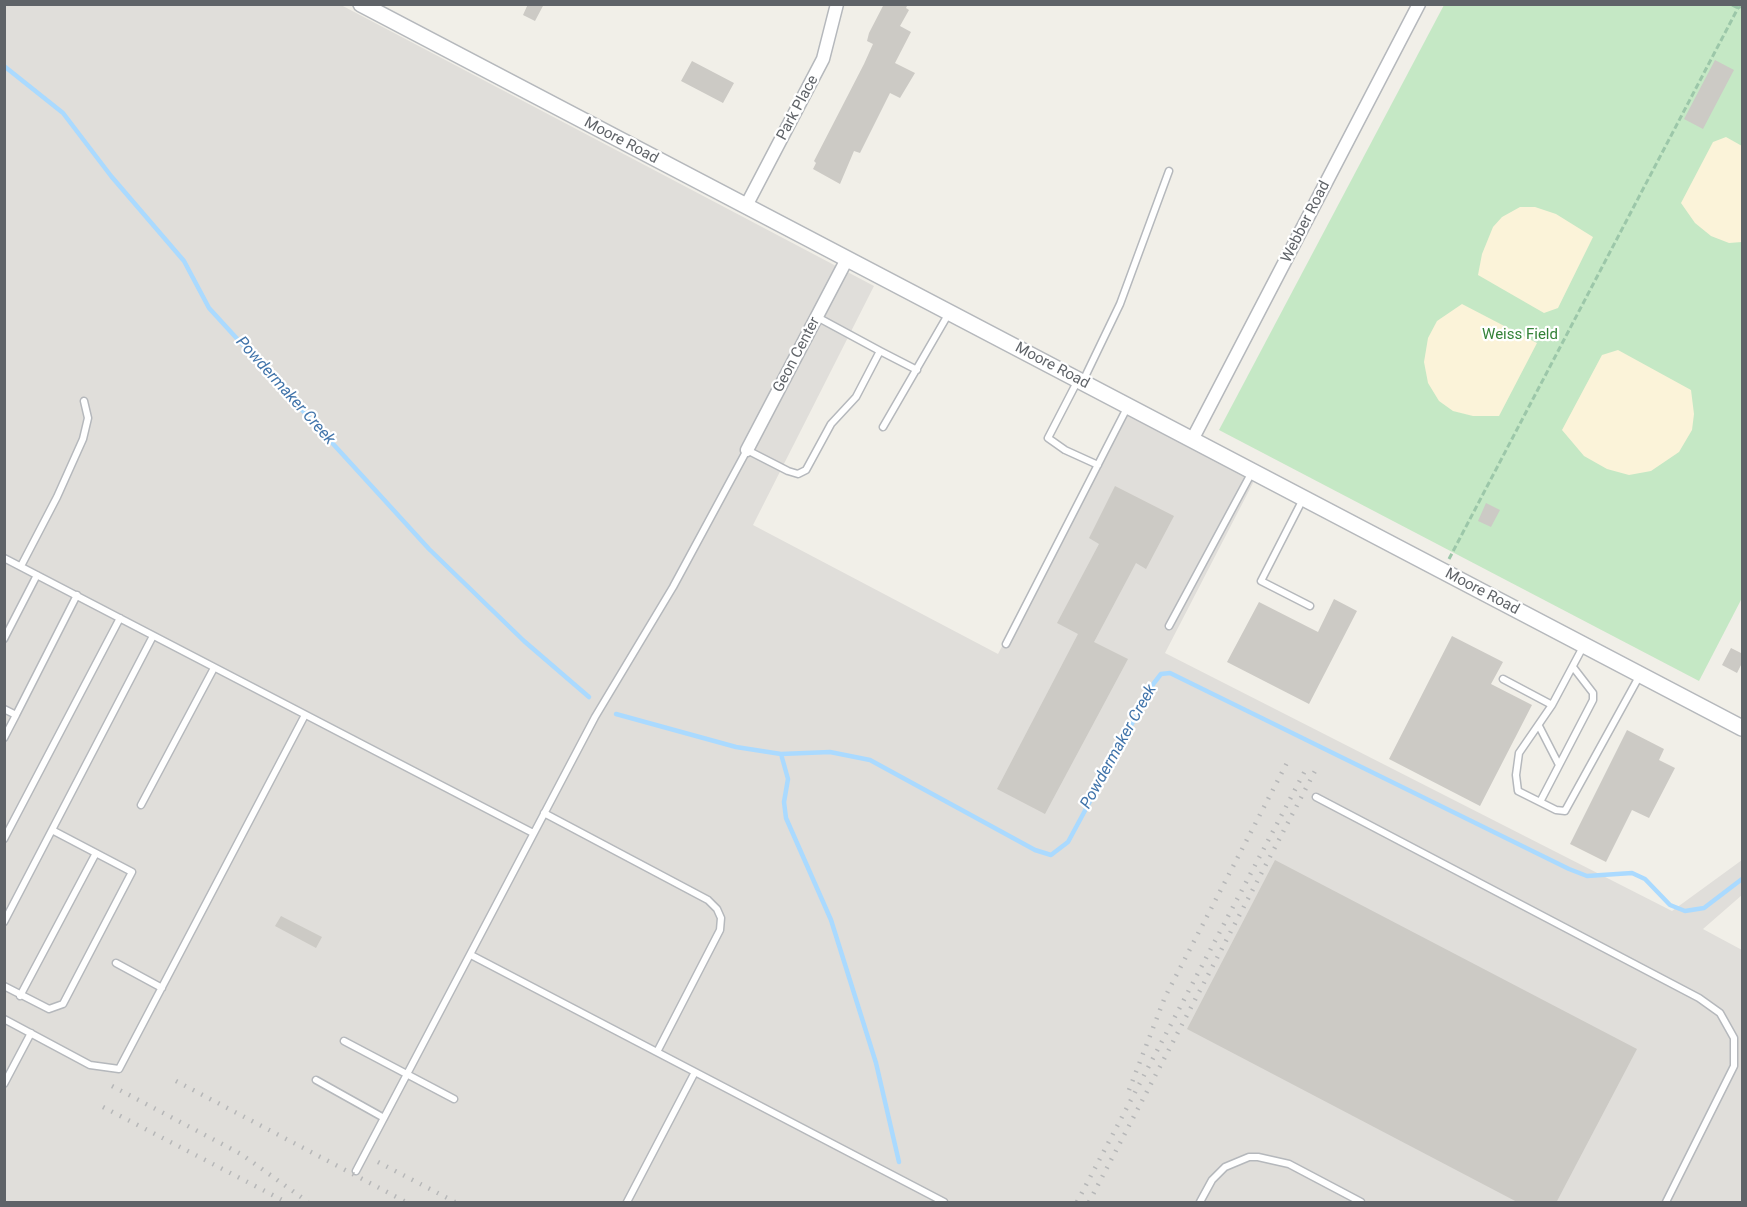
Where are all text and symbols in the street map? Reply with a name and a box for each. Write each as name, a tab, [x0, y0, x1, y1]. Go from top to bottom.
street label: Park Place	[773, 72, 823, 144]
street label: Moore Road	[581, 114, 661, 168]
street label: Webber Road	[1278, 178, 1334, 266]
street label: Geon Center	[770, 314, 824, 396]
park label: Weiss Field	[1482, 326, 1558, 344]
water label: Powdermaker Creek	[231, 333, 339, 449]
street label: Moore Road	[1012, 339, 1092, 393]
street label: Moore Road	[1442, 565, 1522, 619]
water label: Powdermaker Creek	[1077, 681, 1161, 813]

